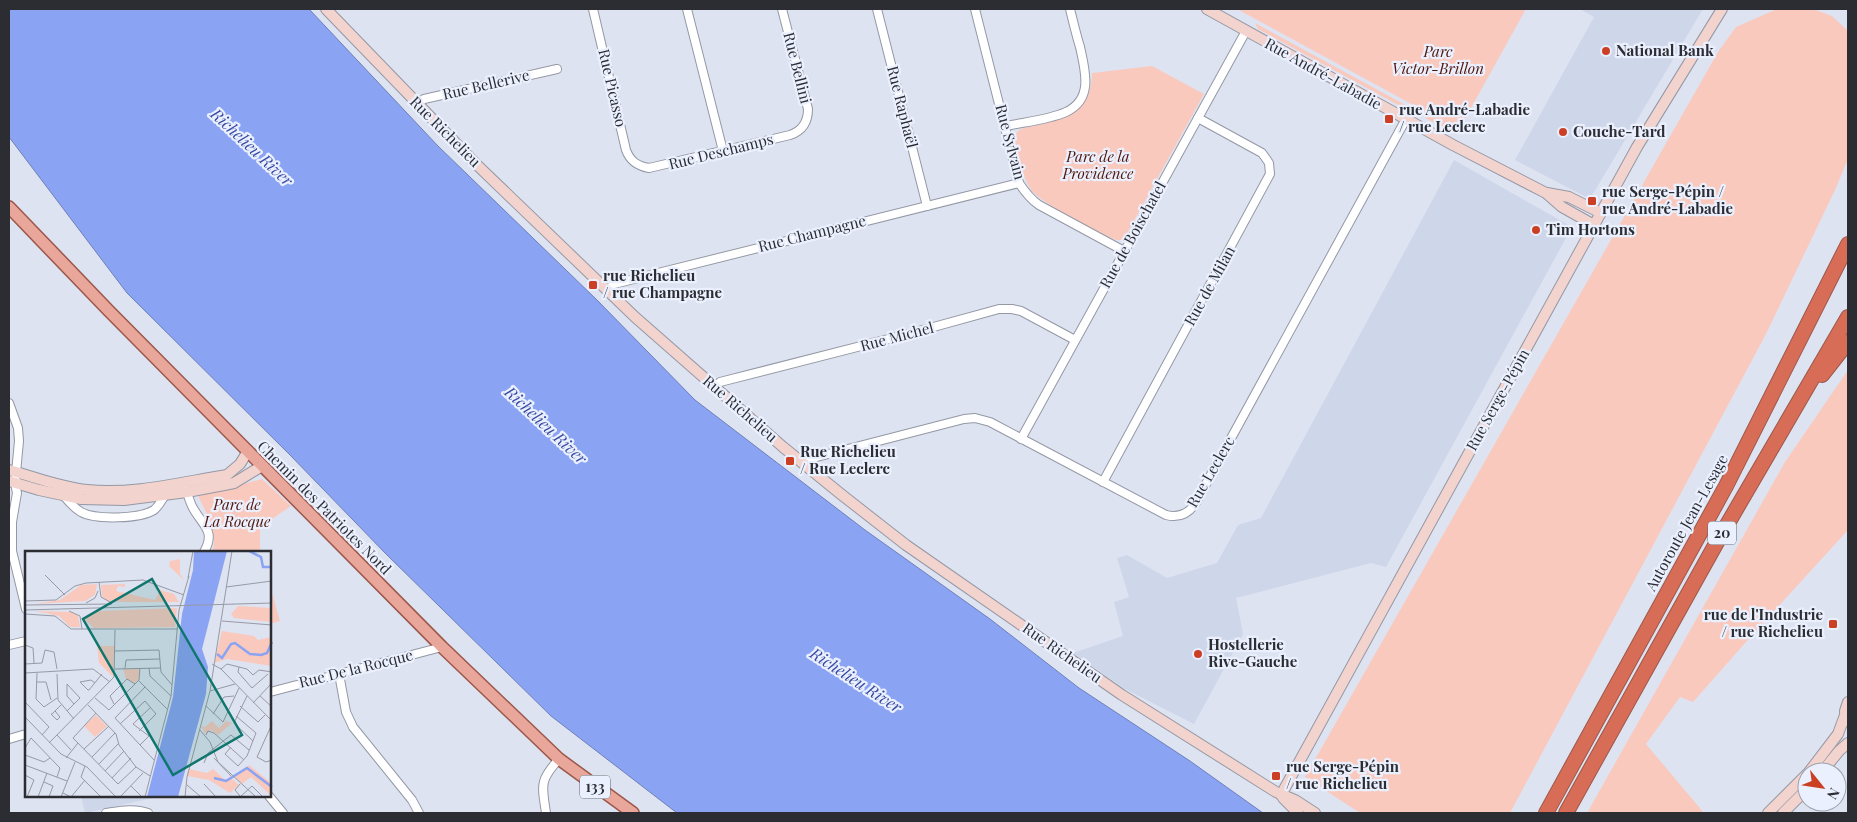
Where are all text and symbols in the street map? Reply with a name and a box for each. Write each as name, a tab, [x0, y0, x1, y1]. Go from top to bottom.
street label: Rue Bellini	[779, 30, 817, 106]
street label: Rue André-Labadie	[1261, 33, 1386, 114]
place label: National Bank	[1616, 40, 1714, 60]
park label: Parc Victor-Brillon	[1392, 41, 1484, 78]
marker: National Bank	[1600, 45, 1612, 57]
street label: Rue Picasso	[594, 47, 632, 129]
street label: Rue Bellerive	[440, 64, 531, 104]
street label: Rue Raphaël	[883, 64, 923, 150]
street label: Rue Richelieu	[406, 91, 486, 171]
place label: rue André-Labadie / rue Leclerc	[1399, 99, 1530, 136]
street label: Rue Sylvain	[991, 102, 1031, 182]
water label: Richelieu River	[206, 103, 299, 191]
marker: rue André-Labadie / rue Leclerc	[1383, 113, 1395, 125]
place label: Couche-Tard	[1573, 121, 1665, 141]
marker: Couche-Tard	[1557, 126, 1569, 138]
street label: Rue Deschamps	[666, 128, 775, 174]
park label: Parc de la Providence	[1062, 146, 1134, 183]
street label: Rue de Boischatel	[1094, 178, 1170, 292]
place label: rue Serge-Pépin / rue André-Labadie	[1602, 181, 1733, 218]
marker: rue Serge-Pépin / rue André-Labadie	[1586, 195, 1598, 207]
street label: Rue Champagne	[756, 210, 868, 256]
place label: Tim Hortons	[1546, 219, 1635, 239]
marker: Tim Hortons	[1530, 224, 1542, 236]
street label: Rue de Milan	[1179, 242, 1239, 329]
place label: rue Richelieu / rue Champagne	[603, 265, 722, 302]
marker: rue Richelieu / rue Champagne	[587, 279, 599, 291]
street label: Rue Michel	[858, 317, 936, 355]
street label: Rue Serge-Pépin	[1461, 345, 1533, 454]
street label: Rue Richelieu	[699, 370, 782, 446]
water label: Richelieu River	[500, 381, 593, 469]
street label: Rue Leclerc	[1182, 432, 1239, 511]
street label: Chemin des Patriotes Nord	[253, 436, 396, 579]
place label: Rue Richelieu / Rue Leclerc	[800, 441, 896, 478]
street label: Autoroute Jean-Lesage	[1640, 451, 1732, 595]
marker: Rue Richelieu / Rue Leclerc	[784, 455, 796, 467]
park label: Parc de La Rocque	[203, 494, 271, 531]
road number: 20	[1708, 522, 1736, 544]
inset map	[25, 551, 271, 797]
place label: rue de l'Industrie / rue Richelieu	[1704, 604, 1823, 641]
street label: Rue Richelieu	[1019, 617, 1106, 687]
marker: rue de l'Industrie / rue Richelieu	[1827, 618, 1839, 630]
place label: Hostellerie Rive-Gauche	[1208, 634, 1298, 671]
water label: Richelieu River	[806, 642, 907, 718]
street label: Rue De la Rocque	[297, 644, 415, 692]
marker: Hostellerie Rive-Gauche	[1192, 648, 1204, 660]
place label: rue Serge-Pépin / rue Richelieu	[1286, 756, 1400, 793]
north arrow	[1797, 762, 1847, 812]
marker: rue Serge-Pépin / rue Richelieu	[1270, 770, 1282, 782]
road number: 133	[580, 776, 610, 799]
text: N	[1823, 785, 1844, 803]

